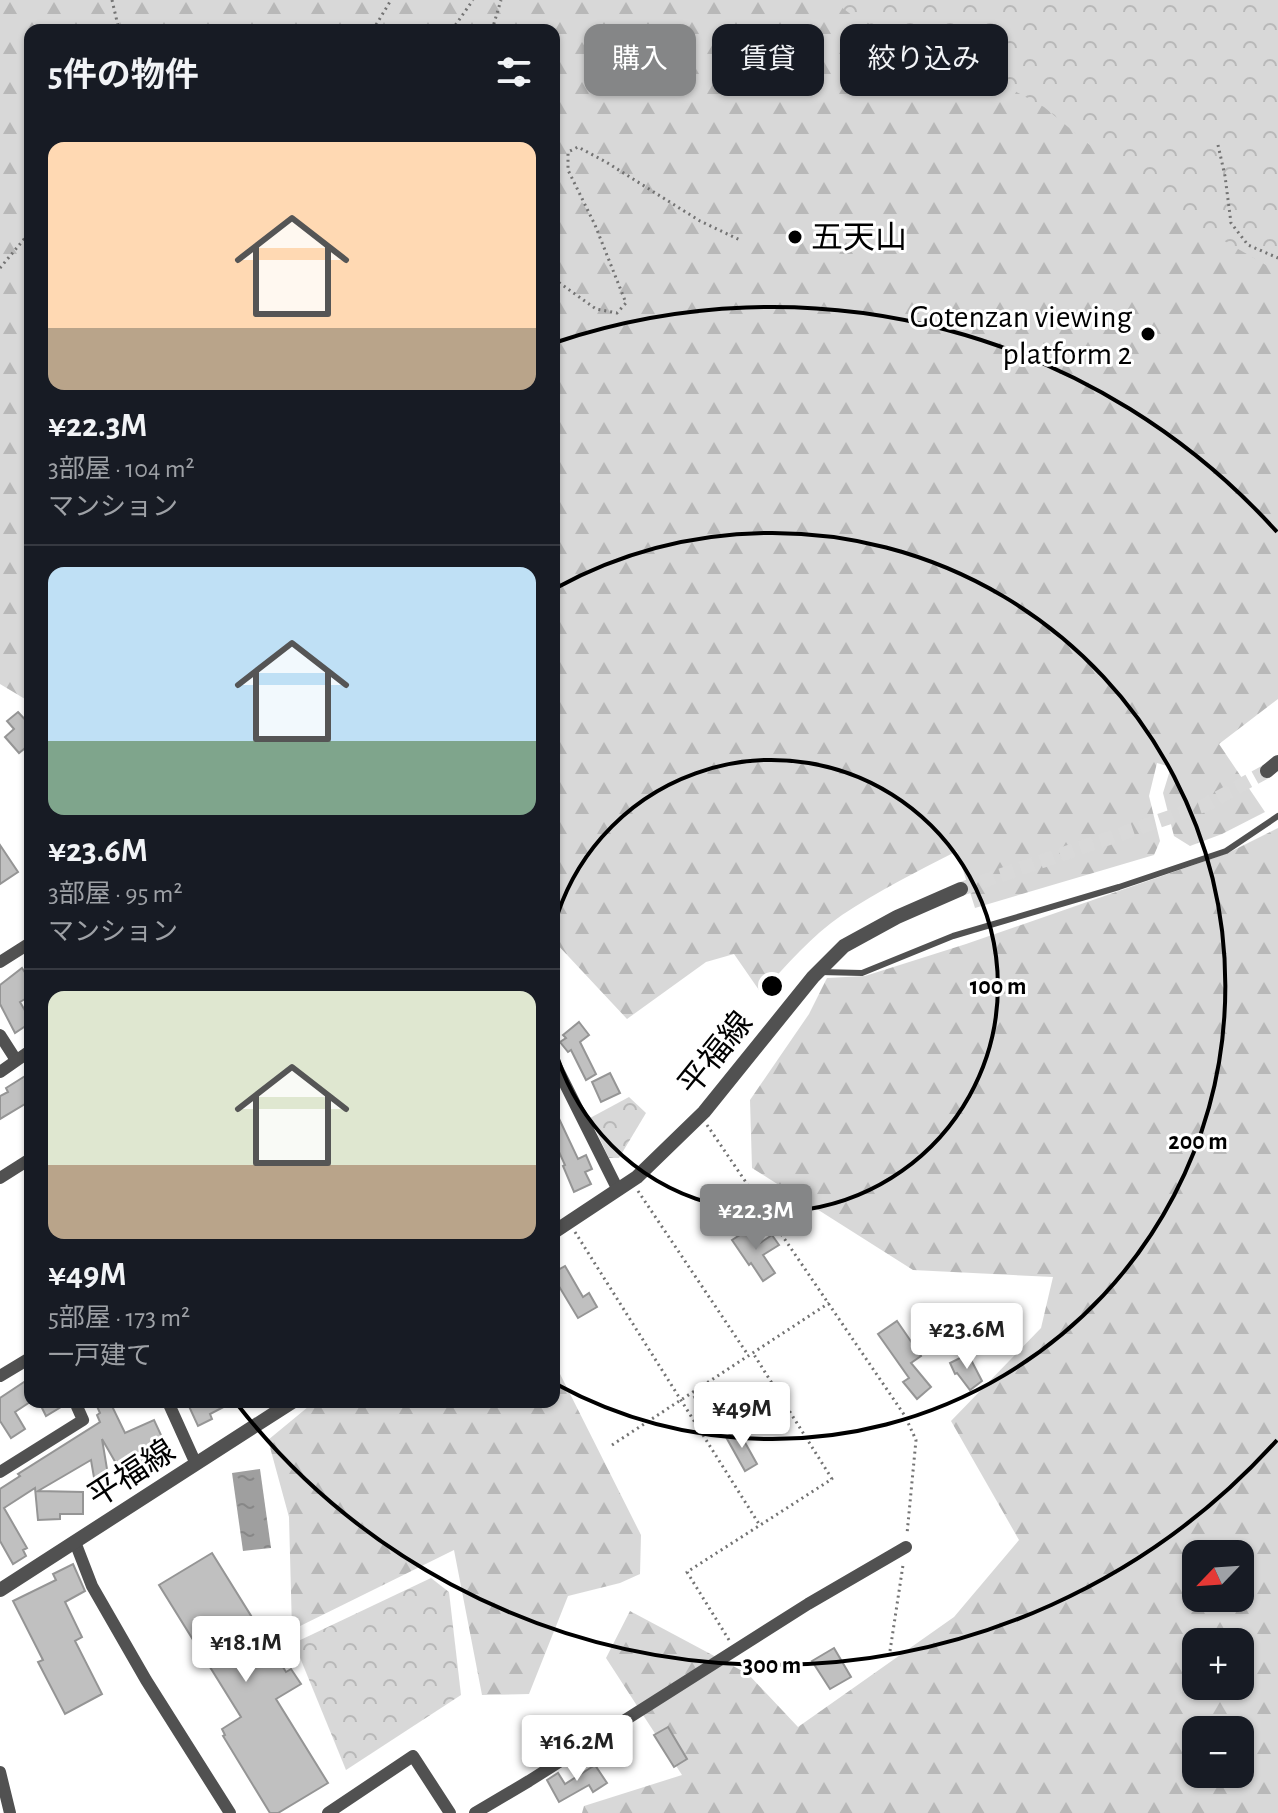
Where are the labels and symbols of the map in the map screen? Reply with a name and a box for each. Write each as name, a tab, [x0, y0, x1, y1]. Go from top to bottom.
place label: 五天山	[811, 221, 907, 254]
marker: 五天山	[786, 228, 804, 246]
place label: Gotenzan viewing platform 2	[910, 301, 1132, 370]
marker: Gotenzan viewing platform 2	[1139, 325, 1157, 343]
centre of rings	[758, 972, 786, 1000]
text: 100 m	[970, 975, 1026, 999]
street label: 平福線	[672, 1005, 758, 1101]
text: 200 m	[1168, 1130, 1228, 1154]
pin: ¥22.3M	[691, 1184, 821, 1252]
pin: ¥23.6M	[902, 1303, 1032, 1371]
pin: ¥49M	[695, 1382, 789, 1450]
street label: 平福線	[81, 1433, 181, 1513]
north arrow	[1182, 1540, 1254, 1612]
pin: ¥18.1M	[181, 1616, 311, 1684]
text: 300 m	[743, 1654, 801, 1678]
pin: ¥16.2M	[512, 1715, 642, 1783]

